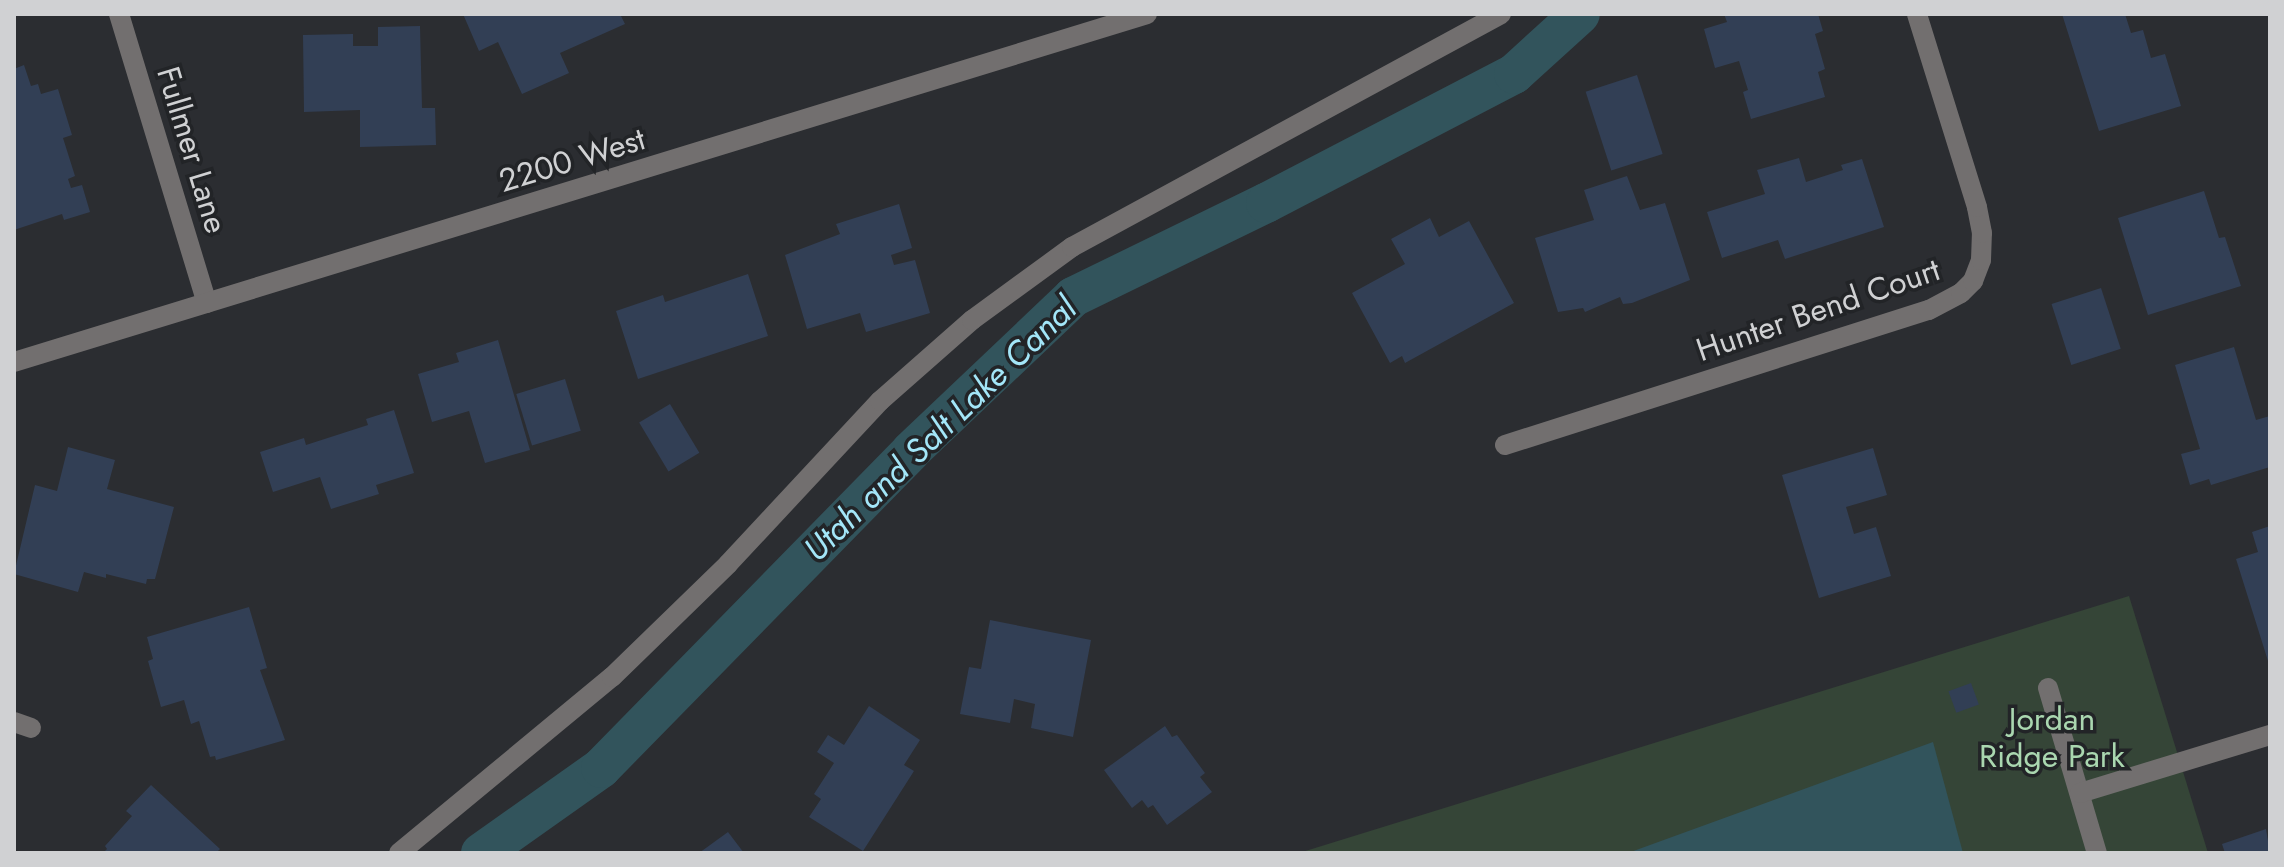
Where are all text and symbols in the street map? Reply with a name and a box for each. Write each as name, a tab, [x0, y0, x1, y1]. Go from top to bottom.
street label: Fullmer Lane	[148, 62, 236, 238]
street label: 2200 West	[494, 120, 650, 200]
street label: Hunter Bend Court	[1691, 250, 1945, 370]
water label: Utah and Salt Lake Canal	[795, 288, 1085, 570]
park label: Jordan Ridge Park	[1979, 701, 2125, 776]

